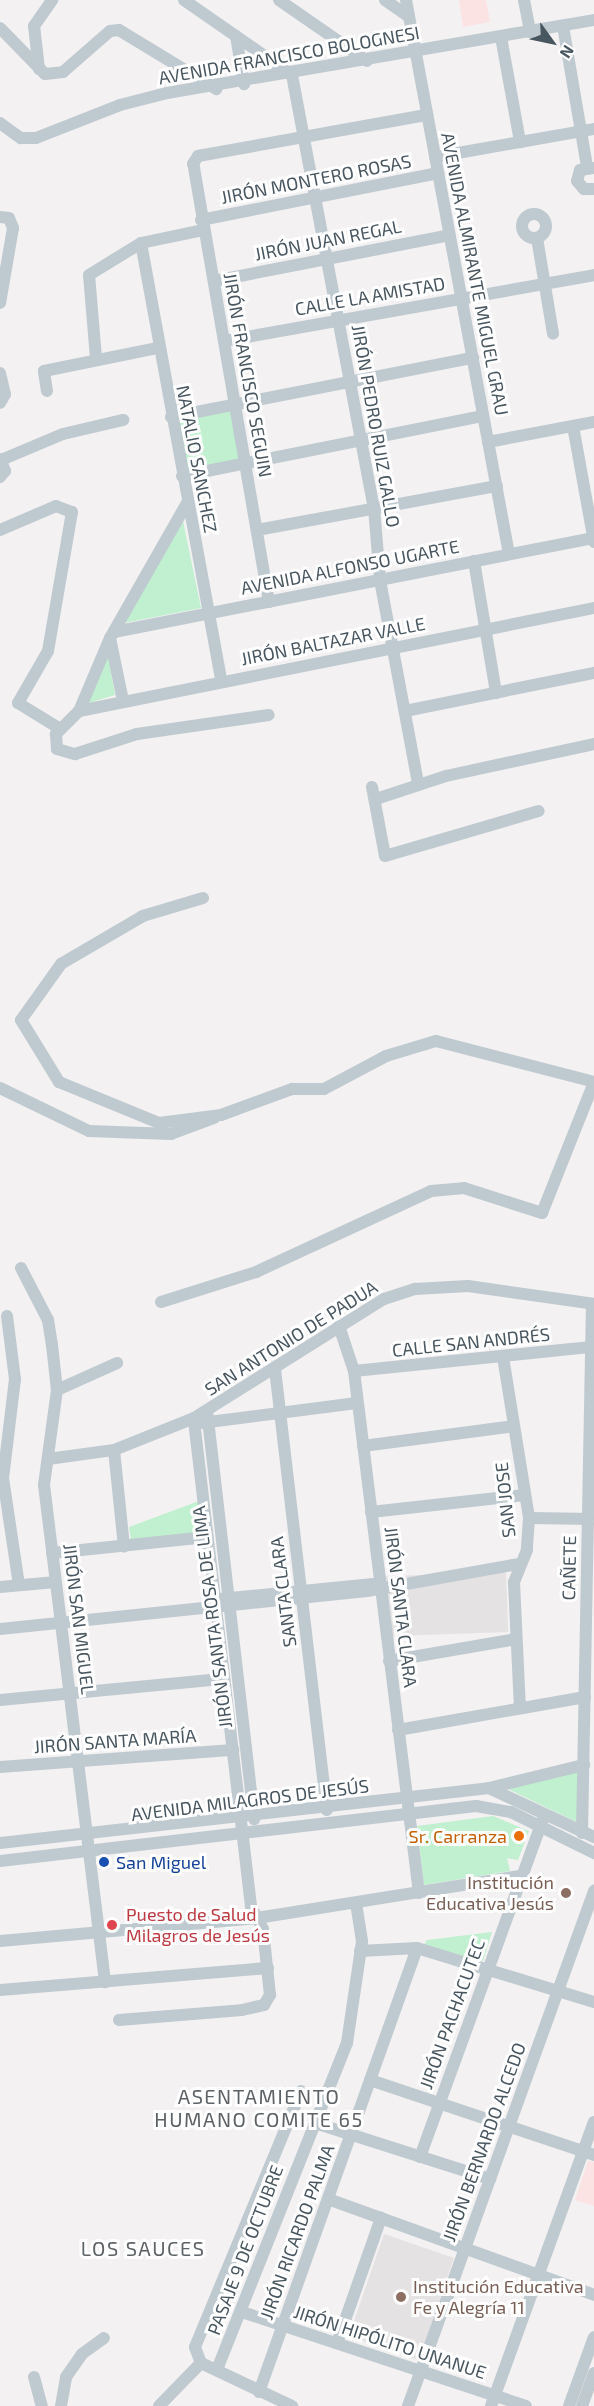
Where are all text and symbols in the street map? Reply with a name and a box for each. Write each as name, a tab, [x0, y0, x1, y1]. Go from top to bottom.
north arrow	[522, 12, 582, 72]
street label: AVENIDA FRANCISCO BOLOGNESI	[157, 21, 421, 89]
text: N	[556, 42, 579, 62]
street label: AVENIDA ALMIRANTE MIGUEL GRAU	[437, 130, 513, 418]
street label: JIRÓN MONTERO ROSAS	[219, 150, 413, 208]
street label: JIRÓN JUAN REGAL	[253, 215, 403, 265]
street label: JIRÓN FRANCISCO SEGUIN	[219, 271, 277, 479]
street label: CALLE LA AMISTAD	[293, 272, 447, 320]
street label: JIRÓN PEDRO RUIZ GALLO	[348, 323, 404, 529]
street label: NATALIO SANCHEZ	[172, 383, 222, 535]
street label: AVENIDA ALFONSO UGARTE	[239, 535, 461, 599]
street label: JIRÓN BALTAZAR VALLE	[239, 612, 427, 670]
street label: SAN ANTONIO DE PADUA	[201, 1276, 381, 1400]
street label: CALLE SAN ANDRÉS	[391, 1323, 551, 1361]
street label: SAN JOSE	[490, 1461, 520, 1539]
street label: JIRÓN SANTA ROSA DE LIMA	[188, 1504, 236, 1730]
street label: JIRÓN SANTA CLARA	[380, 1525, 422, 1689]
street label: SANTA CLARA	[265, 1535, 301, 1649]
street label: CAÑETE	[558, 1535, 580, 1601]
street label: JIRÓN SAN MIGUEL	[59, 1542, 99, 1696]
street label: JIRÓN SANTA MARÍA	[33, 1725, 197, 1757]
street label: AVENIDA MILAGROS DE JESÚS	[130, 1775, 370, 1825]
place label: Sr. Carranza	[409, 1825, 507, 1847]
marker: Sr. Carranza	[512, 1829, 526, 1843]
place label: San Miguel	[116, 1851, 206, 1873]
marker: San Miguel	[97, 1855, 111, 1869]
place label: Institución Educativa Jesús	[426, 1872, 554, 1914]
marker: Institución Educativa Jesús	[559, 1886, 573, 1900]
place label: Puesto de Salud Milagros de Jesús	[126, 1904, 270, 1946]
marker: Puesto de Salud Milagros de Jesús	[103, 1916, 121, 1934]
street label: JIRÓN PACHACUTEC	[415, 1936, 489, 2092]
street label: JIRÓN BERNARDO ALCEDO	[438, 2039, 530, 2245]
district label: ASENTAMIENTO HUMANO COMITE 65	[154, 2084, 364, 2131]
street label: JIRÓN RICARDO PALMA	[255, 2142, 339, 2322]
street label: PASAJE 9 DE OCTUBRE	[203, 2162, 287, 2338]
district label: LOS SAUCES	[81, 2236, 205, 2260]
place label: Institución Educativa Fe y Alegría 11	[413, 2276, 584, 2318]
marker: Institución Educativa Fe y Alegría 11	[394, 2290, 408, 2304]
street label: JIRÓN HIPÓLITO UNANUE	[291, 2301, 489, 2383]

